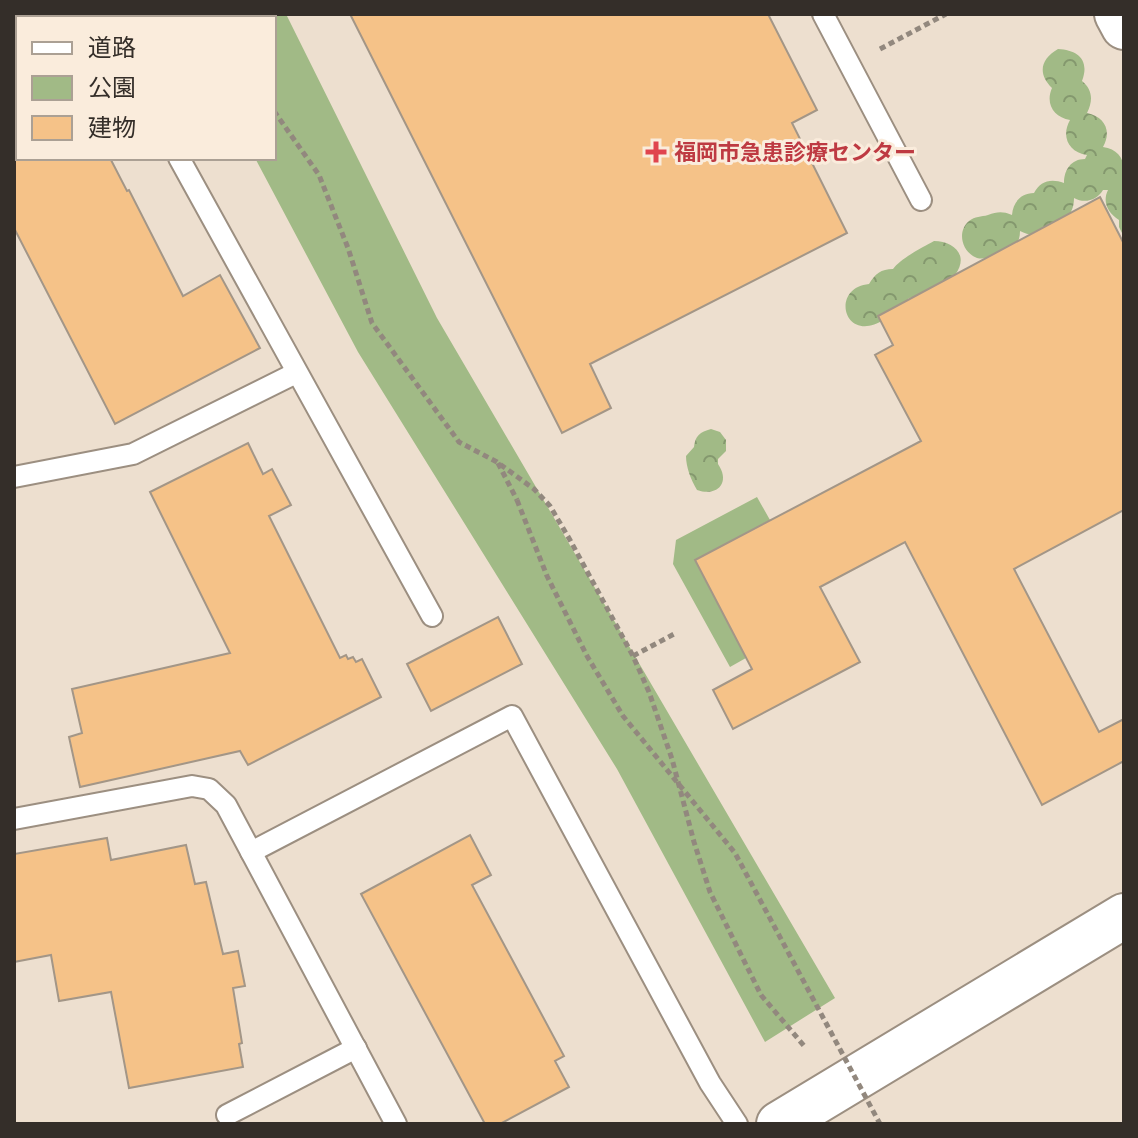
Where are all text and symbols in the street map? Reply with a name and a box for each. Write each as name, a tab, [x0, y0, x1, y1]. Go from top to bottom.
legend	[16, 16, 276, 160]
text: 道路	[88, 30, 136, 63]
text: 公園	[88, 70, 136, 103]
text: 建物	[88, 110, 136, 143]
place label: 福岡市急患診療センター	[674, 136, 916, 166]
marker: 福岡市急患診療センター	[645, 141, 667, 163]

